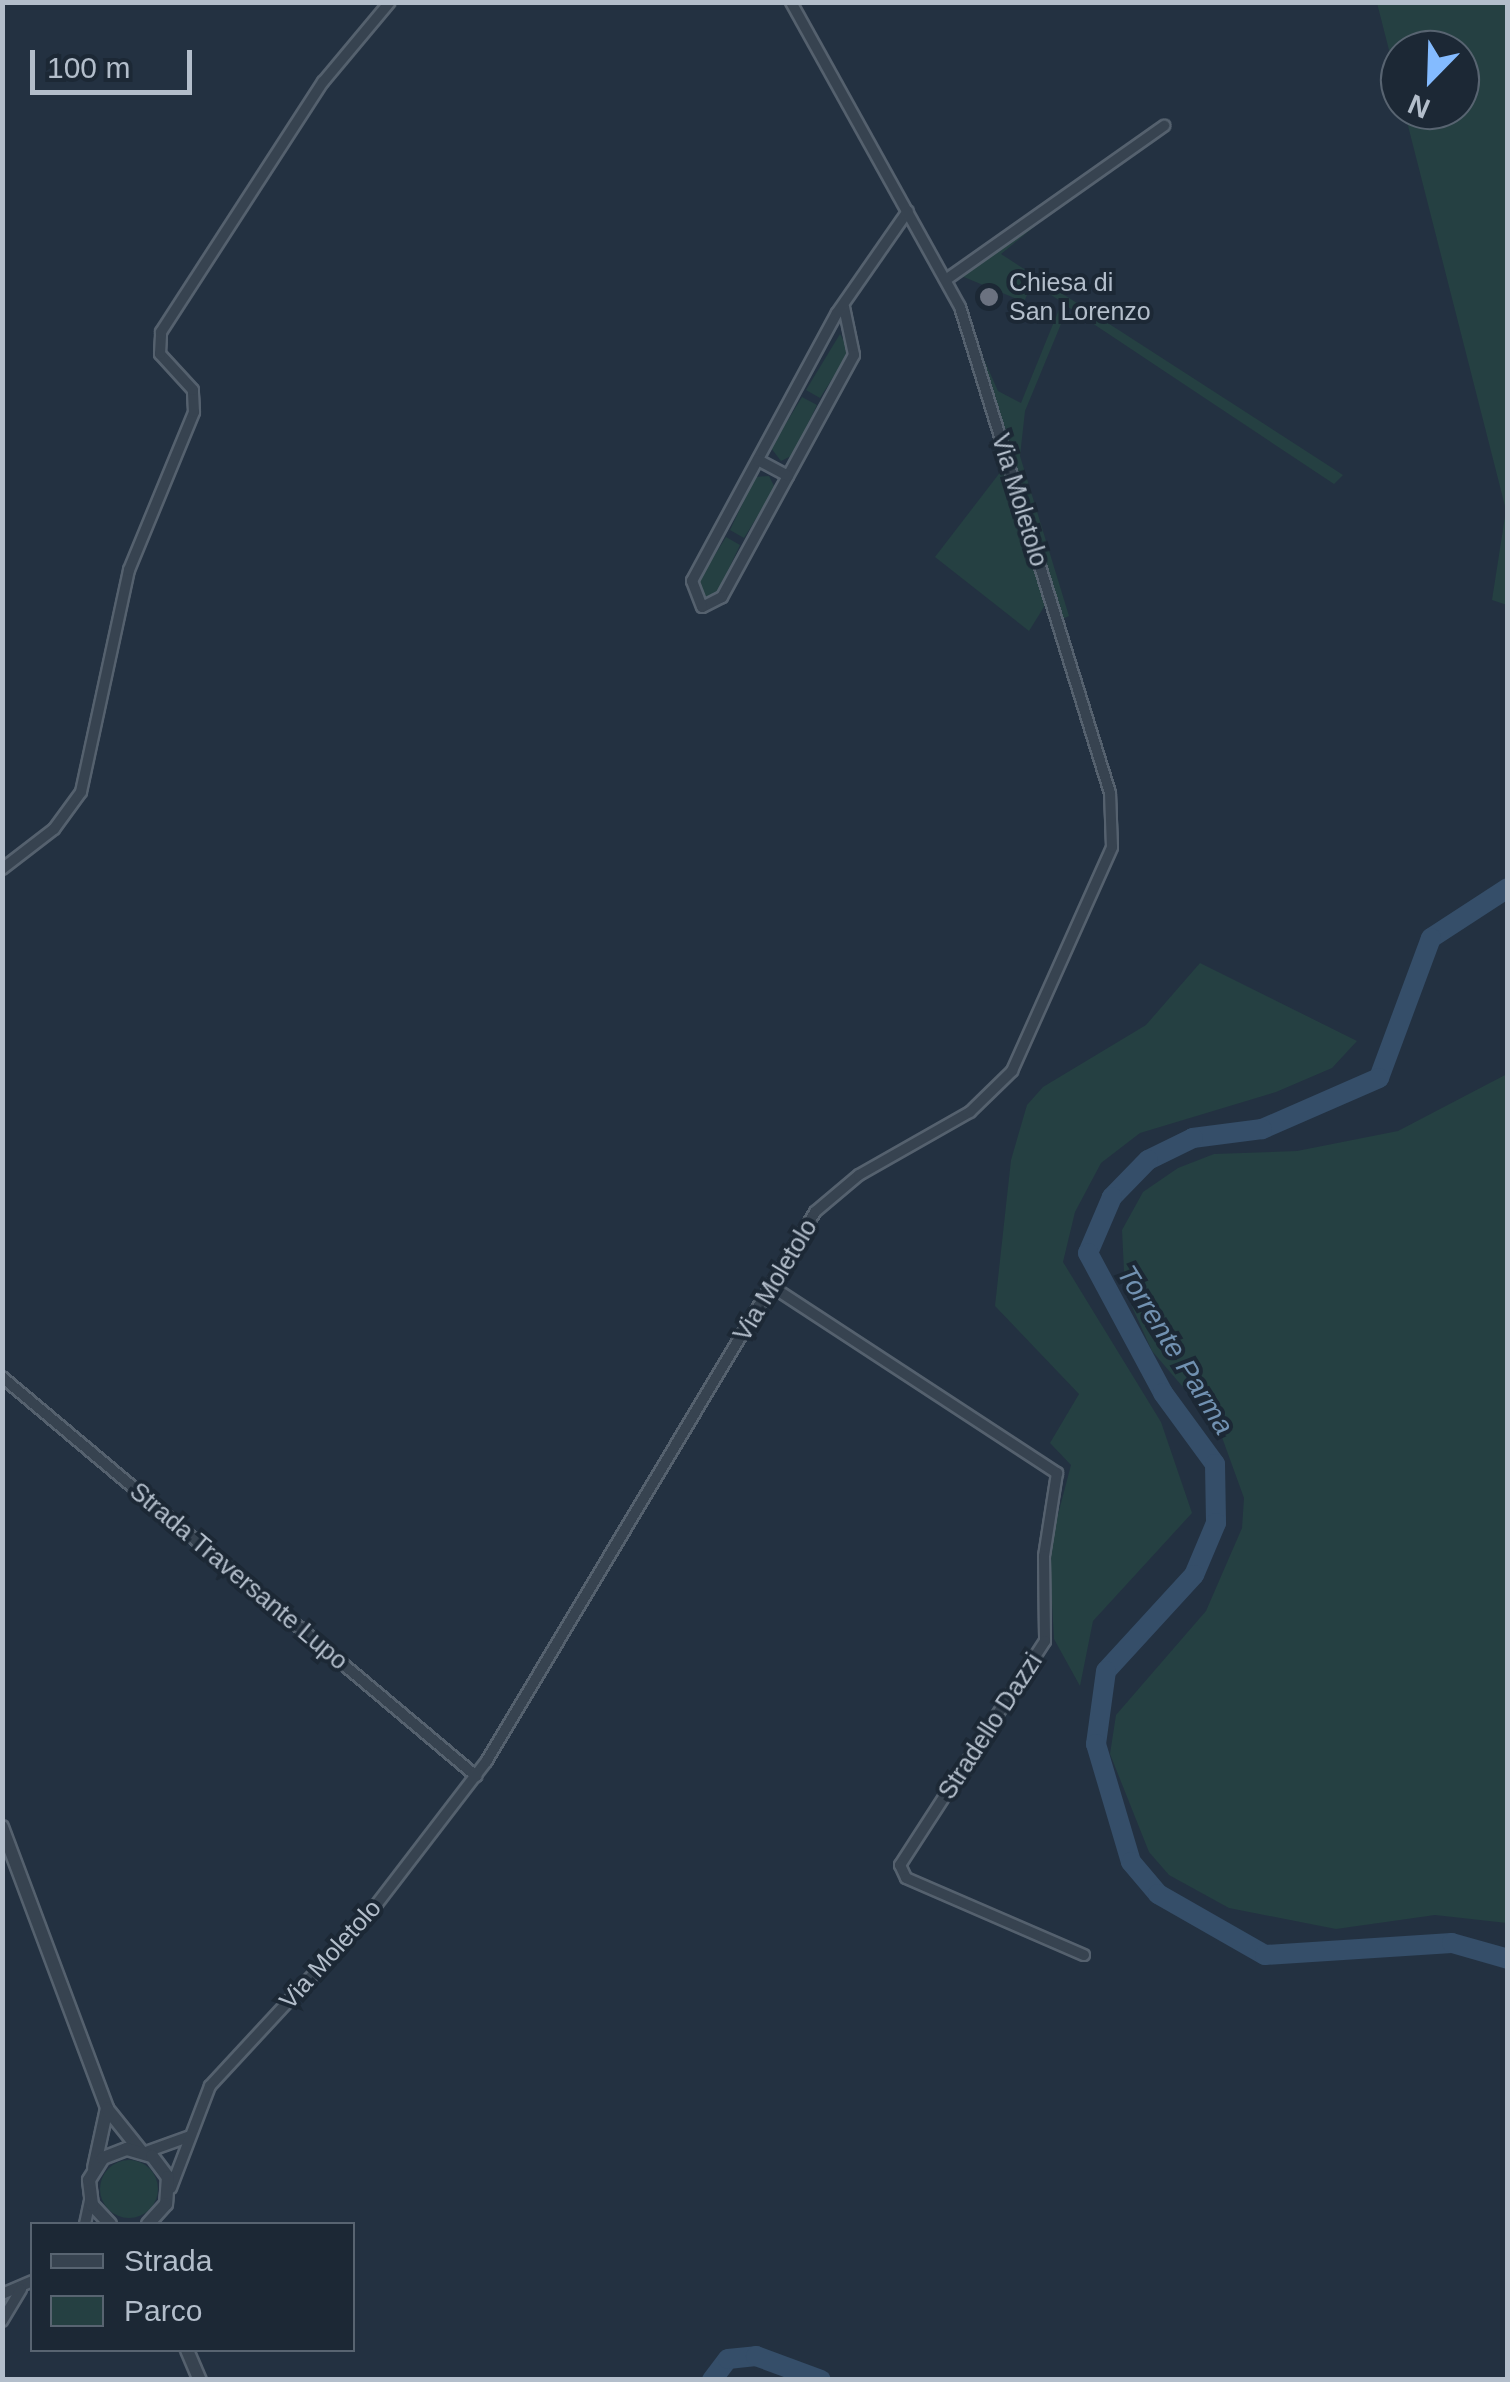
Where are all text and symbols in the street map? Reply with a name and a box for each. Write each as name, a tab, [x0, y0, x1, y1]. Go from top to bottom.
scale bar	[35, 30, 198, 92]
north arrow	[1380, 30, 1480, 130]
text: 100 m	[47, 51, 130, 84]
text: N	[1404, 88, 1434, 124]
place label: Chiesa di San Lorenzo	[1009, 268, 1151, 327]
marker: Chiesa di San Lorenzo	[978, 286, 1000, 308]
street label: Via Moletolo	[986, 430, 1054, 570]
street label: Via Moletolo	[727, 1214, 823, 1346]
water label: Torrente Parma	[1109, 1259, 1241, 1441]
street label: Strada Traversante Lupo	[124, 1476, 354, 1676]
street label: Stradello Dazzi	[932, 1647, 1048, 1805]
street label: Via Moletolo	[273, 1893, 387, 2015]
legend	[30, 2222, 355, 2352]
text: Strada	[124, 2244, 212, 2277]
text: Parco	[124, 2294, 202, 2327]

